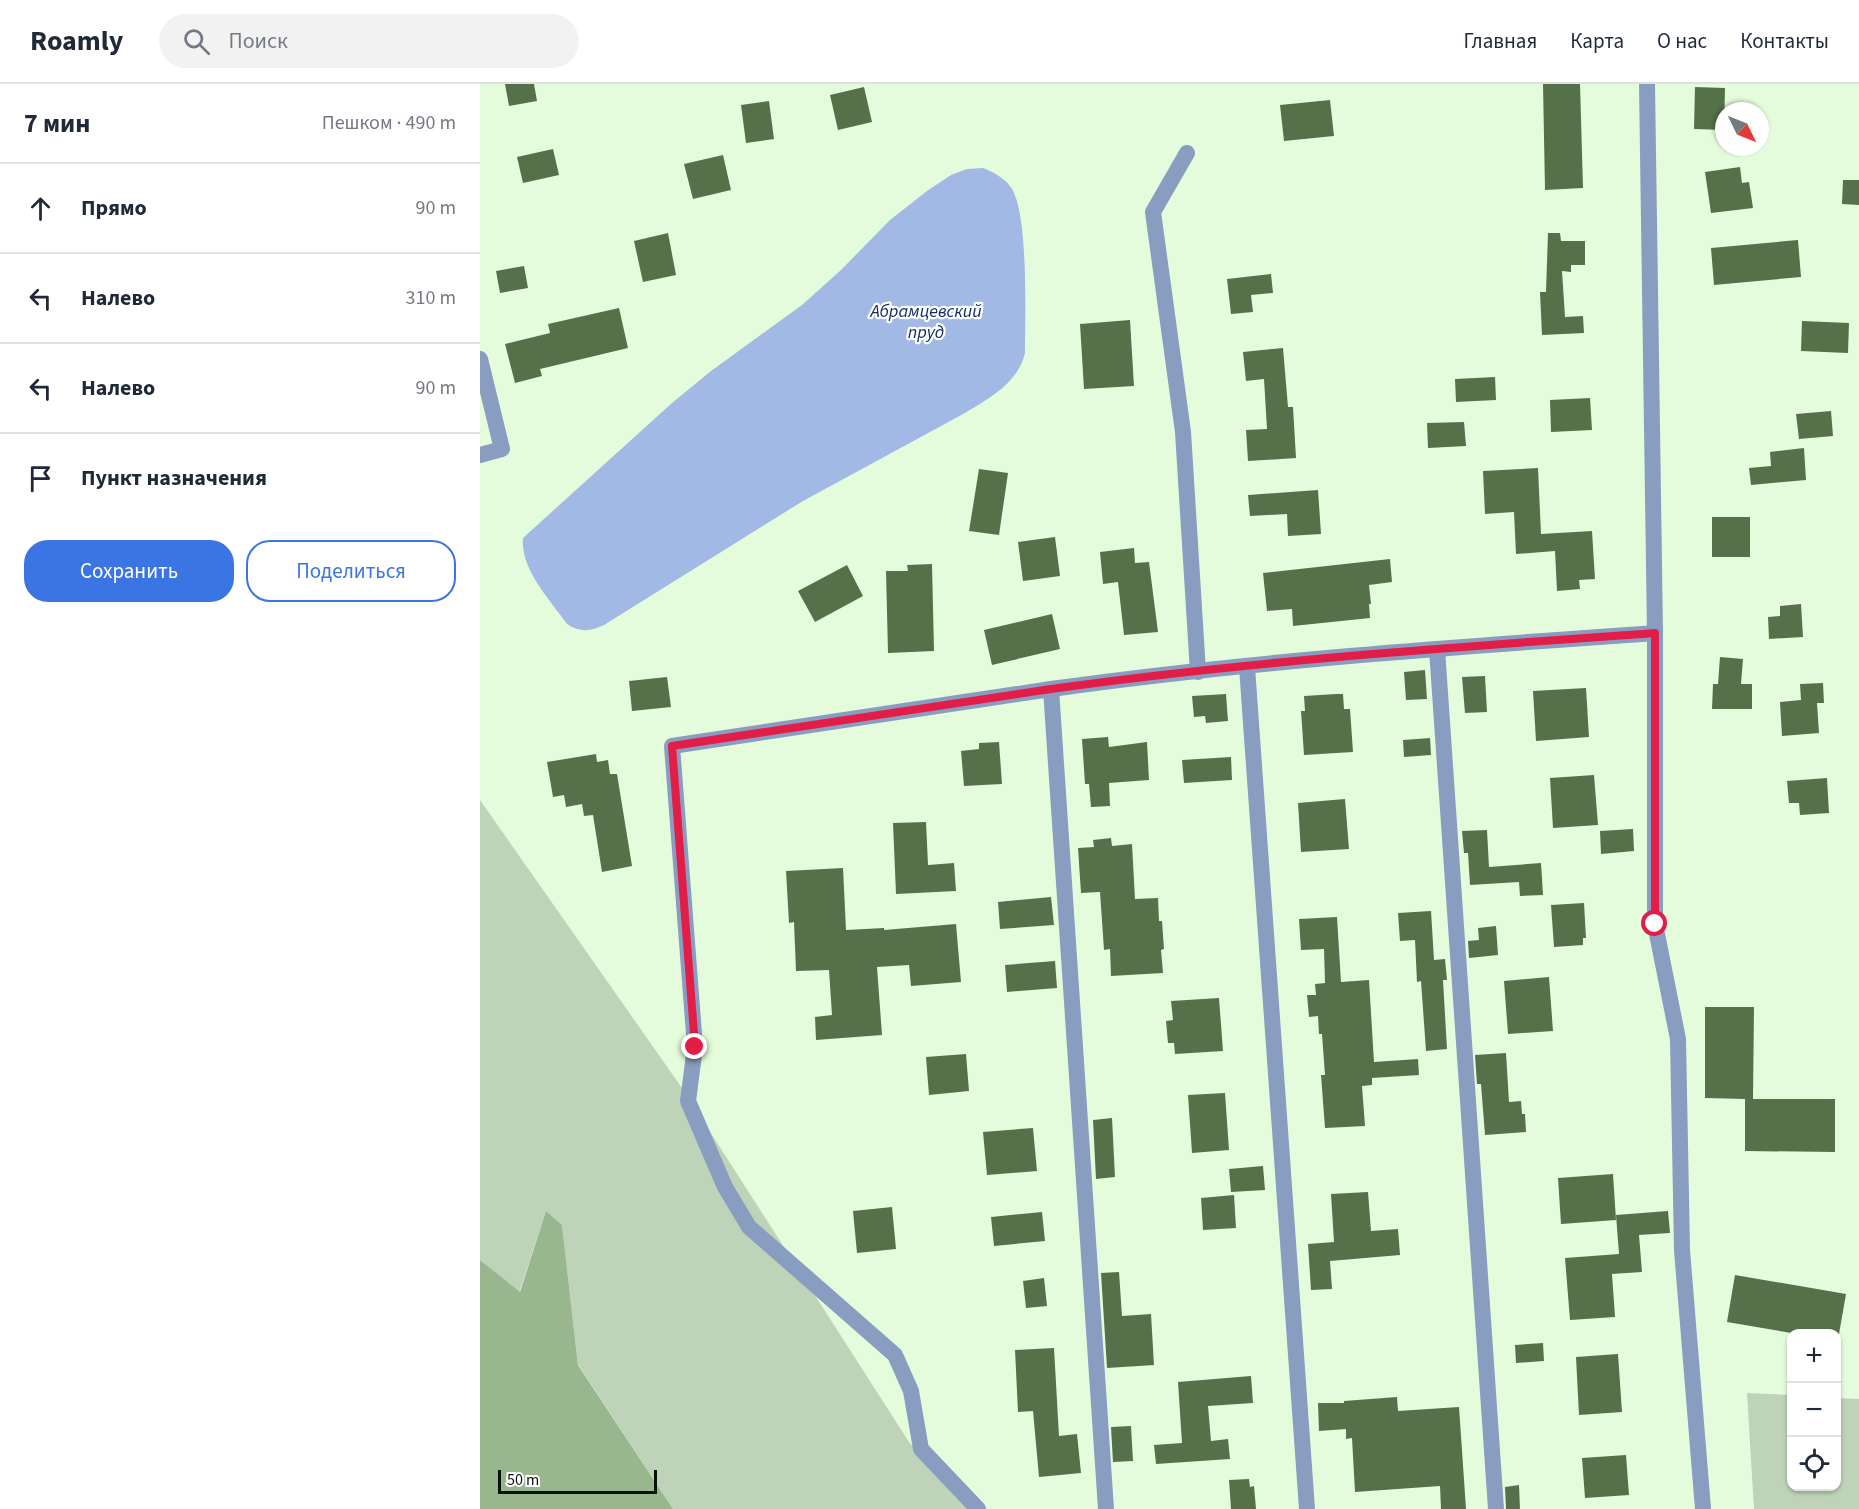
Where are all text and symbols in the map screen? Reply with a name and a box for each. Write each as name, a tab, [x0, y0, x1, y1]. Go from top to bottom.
search box	[159, 14, 579, 68]
text: Roamly	[30, 21, 123, 61]
icon: search	[180, 25, 213, 58]
text: Поиск	[228, 25, 288, 57]
text: Главная	[1464, 26, 1537, 56]
text: Карта	[1570, 26, 1624, 56]
text: О нас	[1657, 26, 1707, 56]
text: Контакты	[1740, 26, 1829, 56]
north arrow	[1715, 102, 1769, 156]
text: 7 мин	[24, 105, 90, 142]
text: Пешком · 490 m	[322, 109, 456, 137]
icon: ahead	[24, 192, 57, 225]
text: Прямо	[81, 192, 147, 224]
text: 90 m	[416, 194, 456, 222]
icon: left	[24, 282, 57, 315]
text: Налево	[81, 282, 155, 314]
text: 310 m	[406, 284, 456, 312]
water label: Абрамцевский пруд	[869, 299, 982, 345]
icon: left	[24, 372, 57, 405]
text: Налево	[81, 372, 155, 404]
text: 90 m	[416, 374, 456, 402]
icon: arrive	[24, 462, 57, 495]
text: Пункт назначения	[81, 462, 267, 494]
button: Сохранить	[24, 540, 234, 602]
button: Поделиться	[246, 540, 456, 602]
route start	[1641, 910, 1667, 936]
route end	[681, 1033, 707, 1059]
map controls	[1787, 1329, 1841, 1491]
button: +	[1787, 1329, 1841, 1383]
button: −	[1787, 1383, 1841, 1437]
button: locate	[1787, 1437, 1841, 1491]
scale bar	[498, 1467, 657, 1494]
text: 50 m	[507, 1469, 539, 1491]

